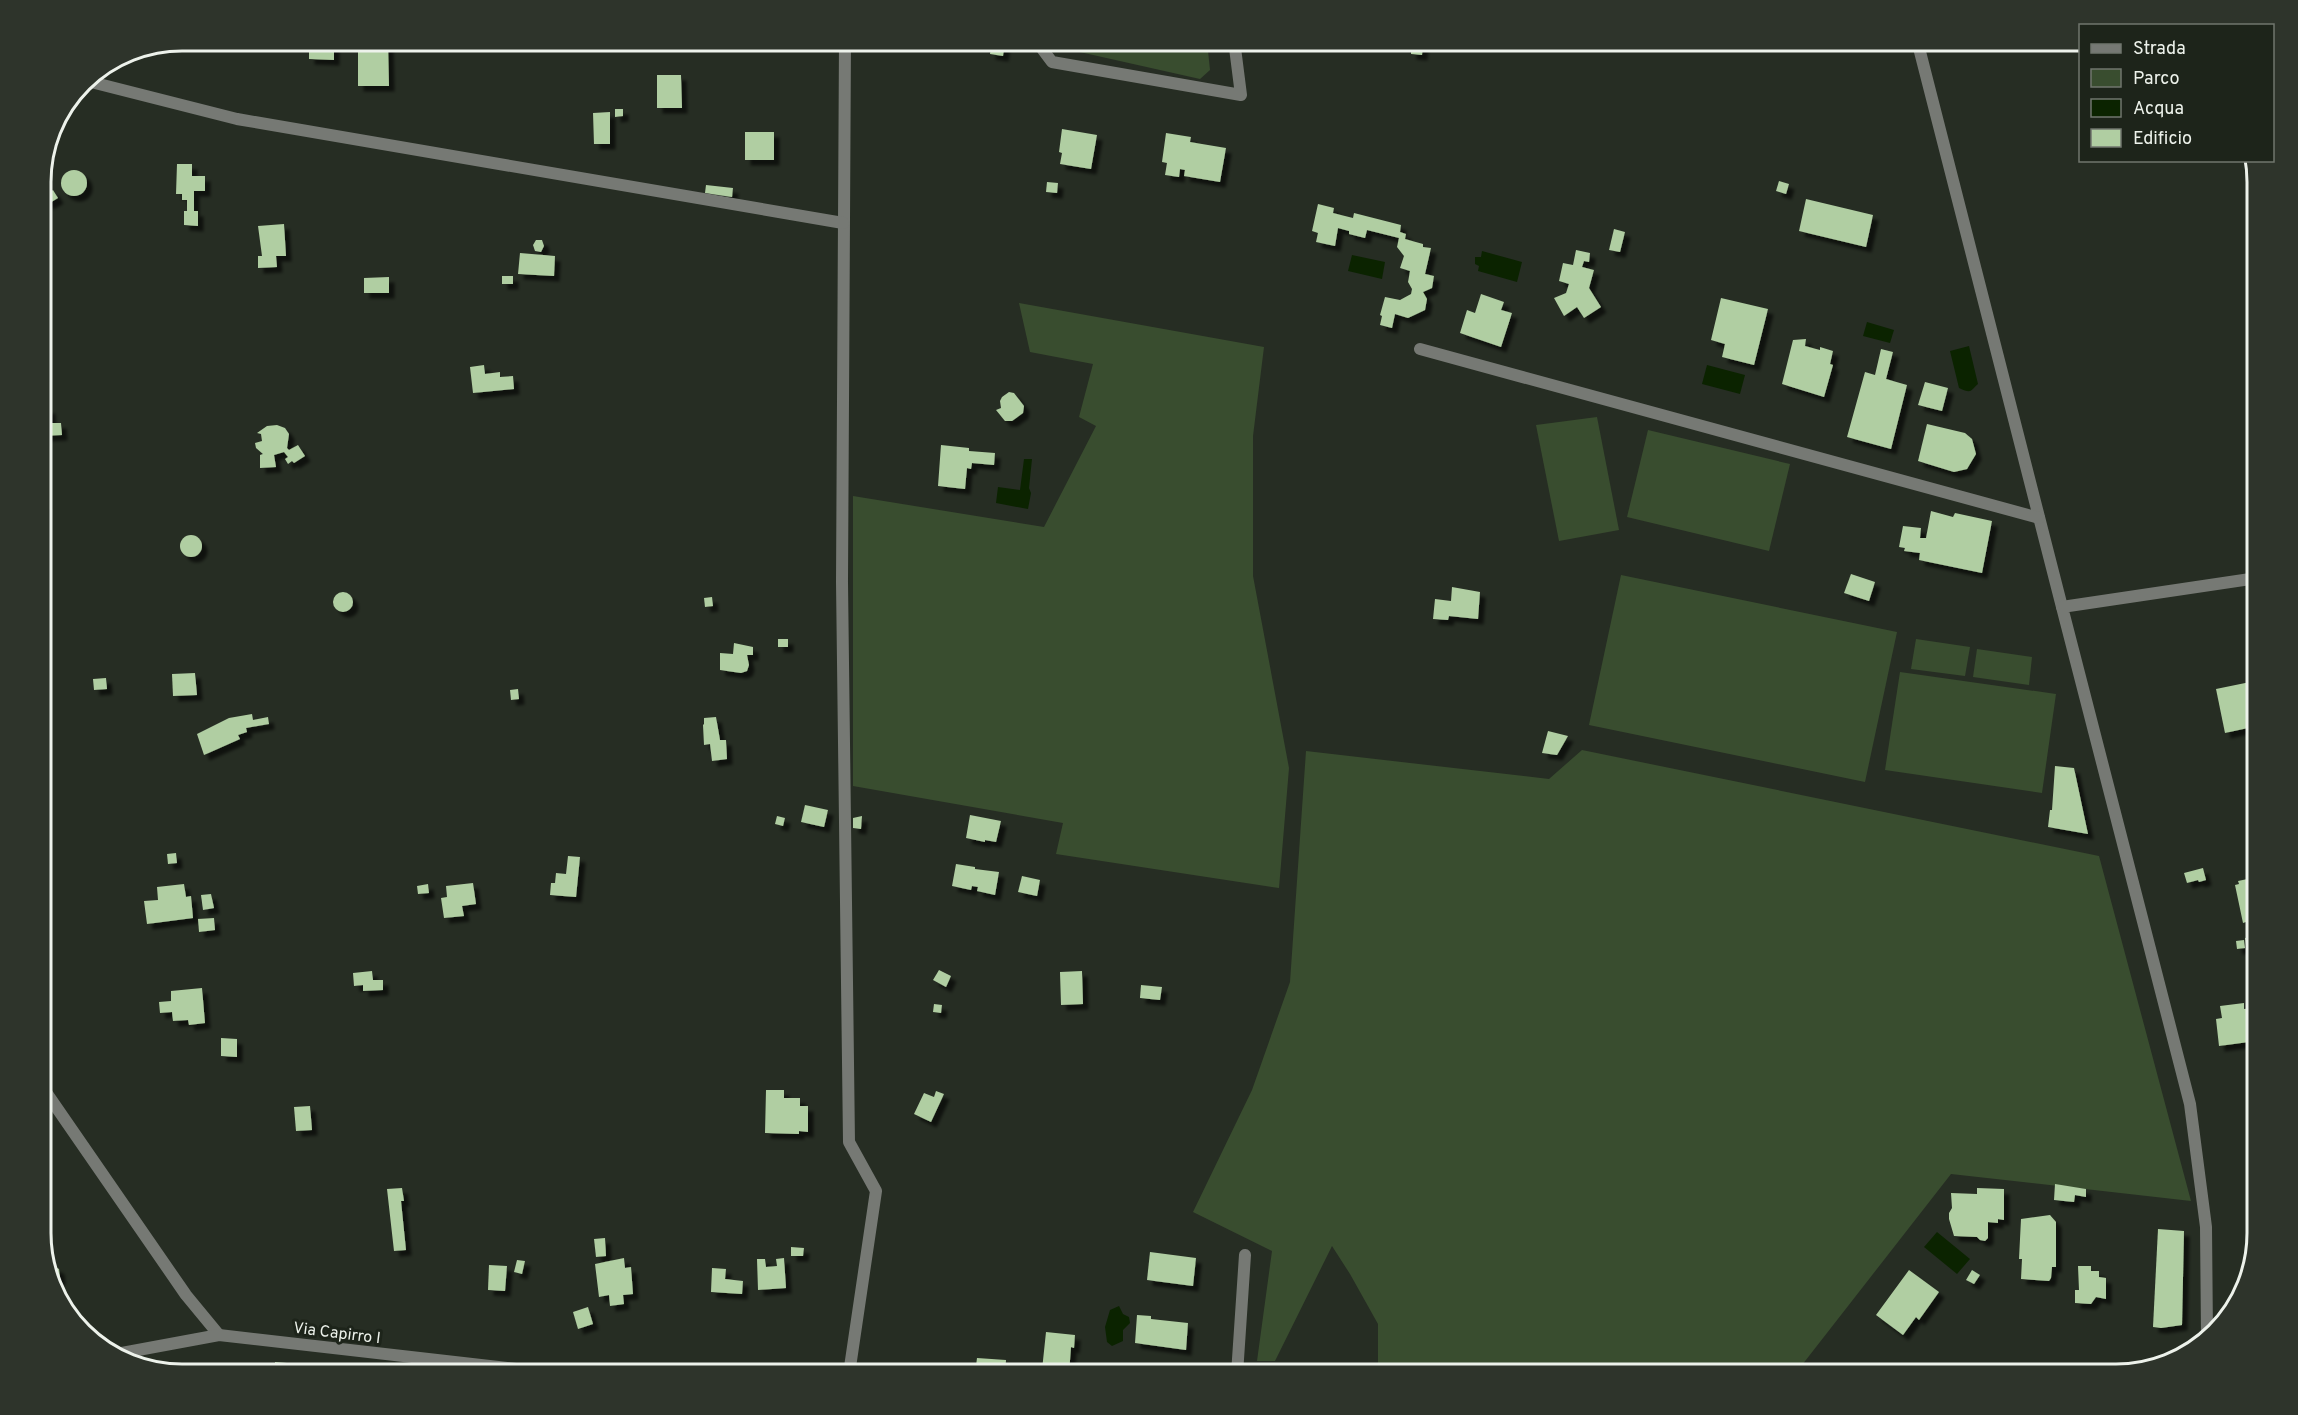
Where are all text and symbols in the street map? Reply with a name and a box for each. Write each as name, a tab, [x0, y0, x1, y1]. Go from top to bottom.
legend	[2079, 24, 2274, 162]
text: Strada	[2133, 38, 2186, 61]
text: Parco	[2133, 68, 2179, 91]
text: Acqua	[2133, 98, 2184, 121]
text: Edificio	[2133, 128, 2192, 151]
street label: Via Capirro I	[292, 1319, 382, 1349]

